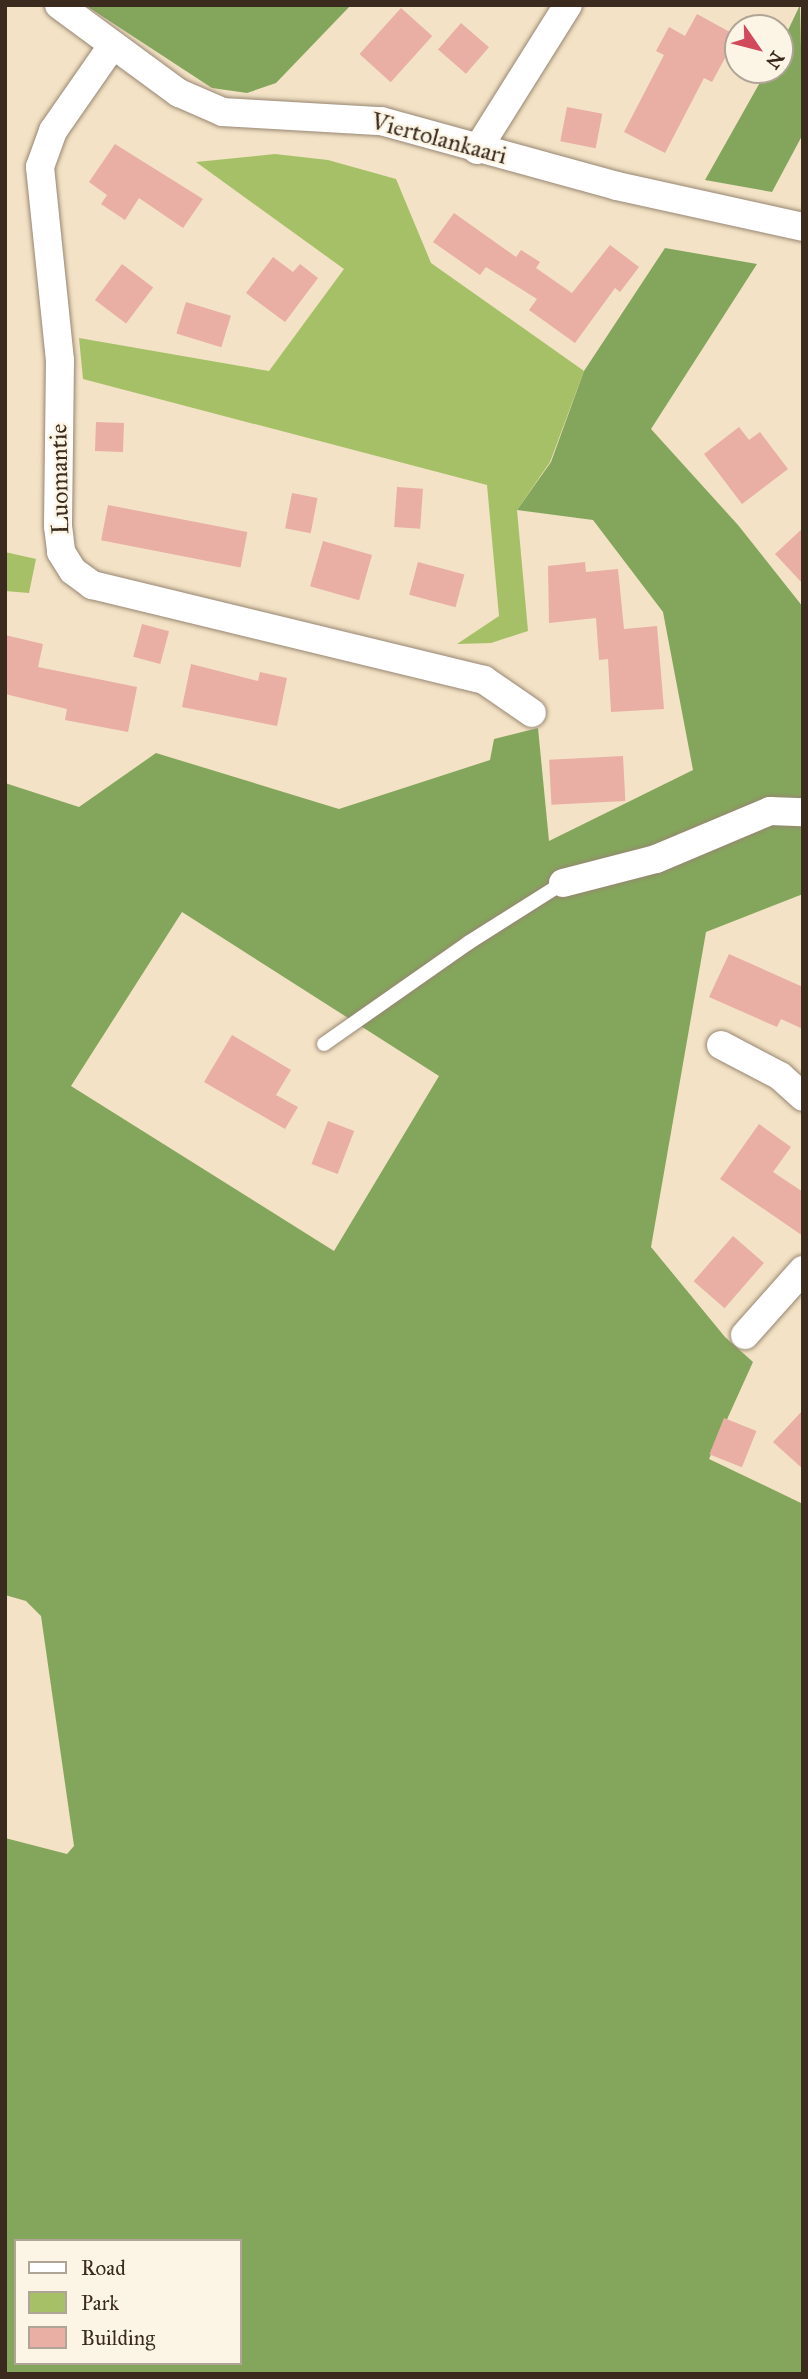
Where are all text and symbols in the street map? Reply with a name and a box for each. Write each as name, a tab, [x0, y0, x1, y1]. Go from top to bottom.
north arrow	[724, 14, 794, 84]
text: N	[761, 47, 789, 73]
street label: Viertolankaari	[368, 107, 510, 171]
street label: Luomantie	[45, 423, 75, 535]
legend	[14, 2239, 242, 2365]
text: Road	[81, 2255, 126, 2281]
text: Park	[81, 2290, 119, 2316]
text: Building	[81, 2325, 155, 2351]

